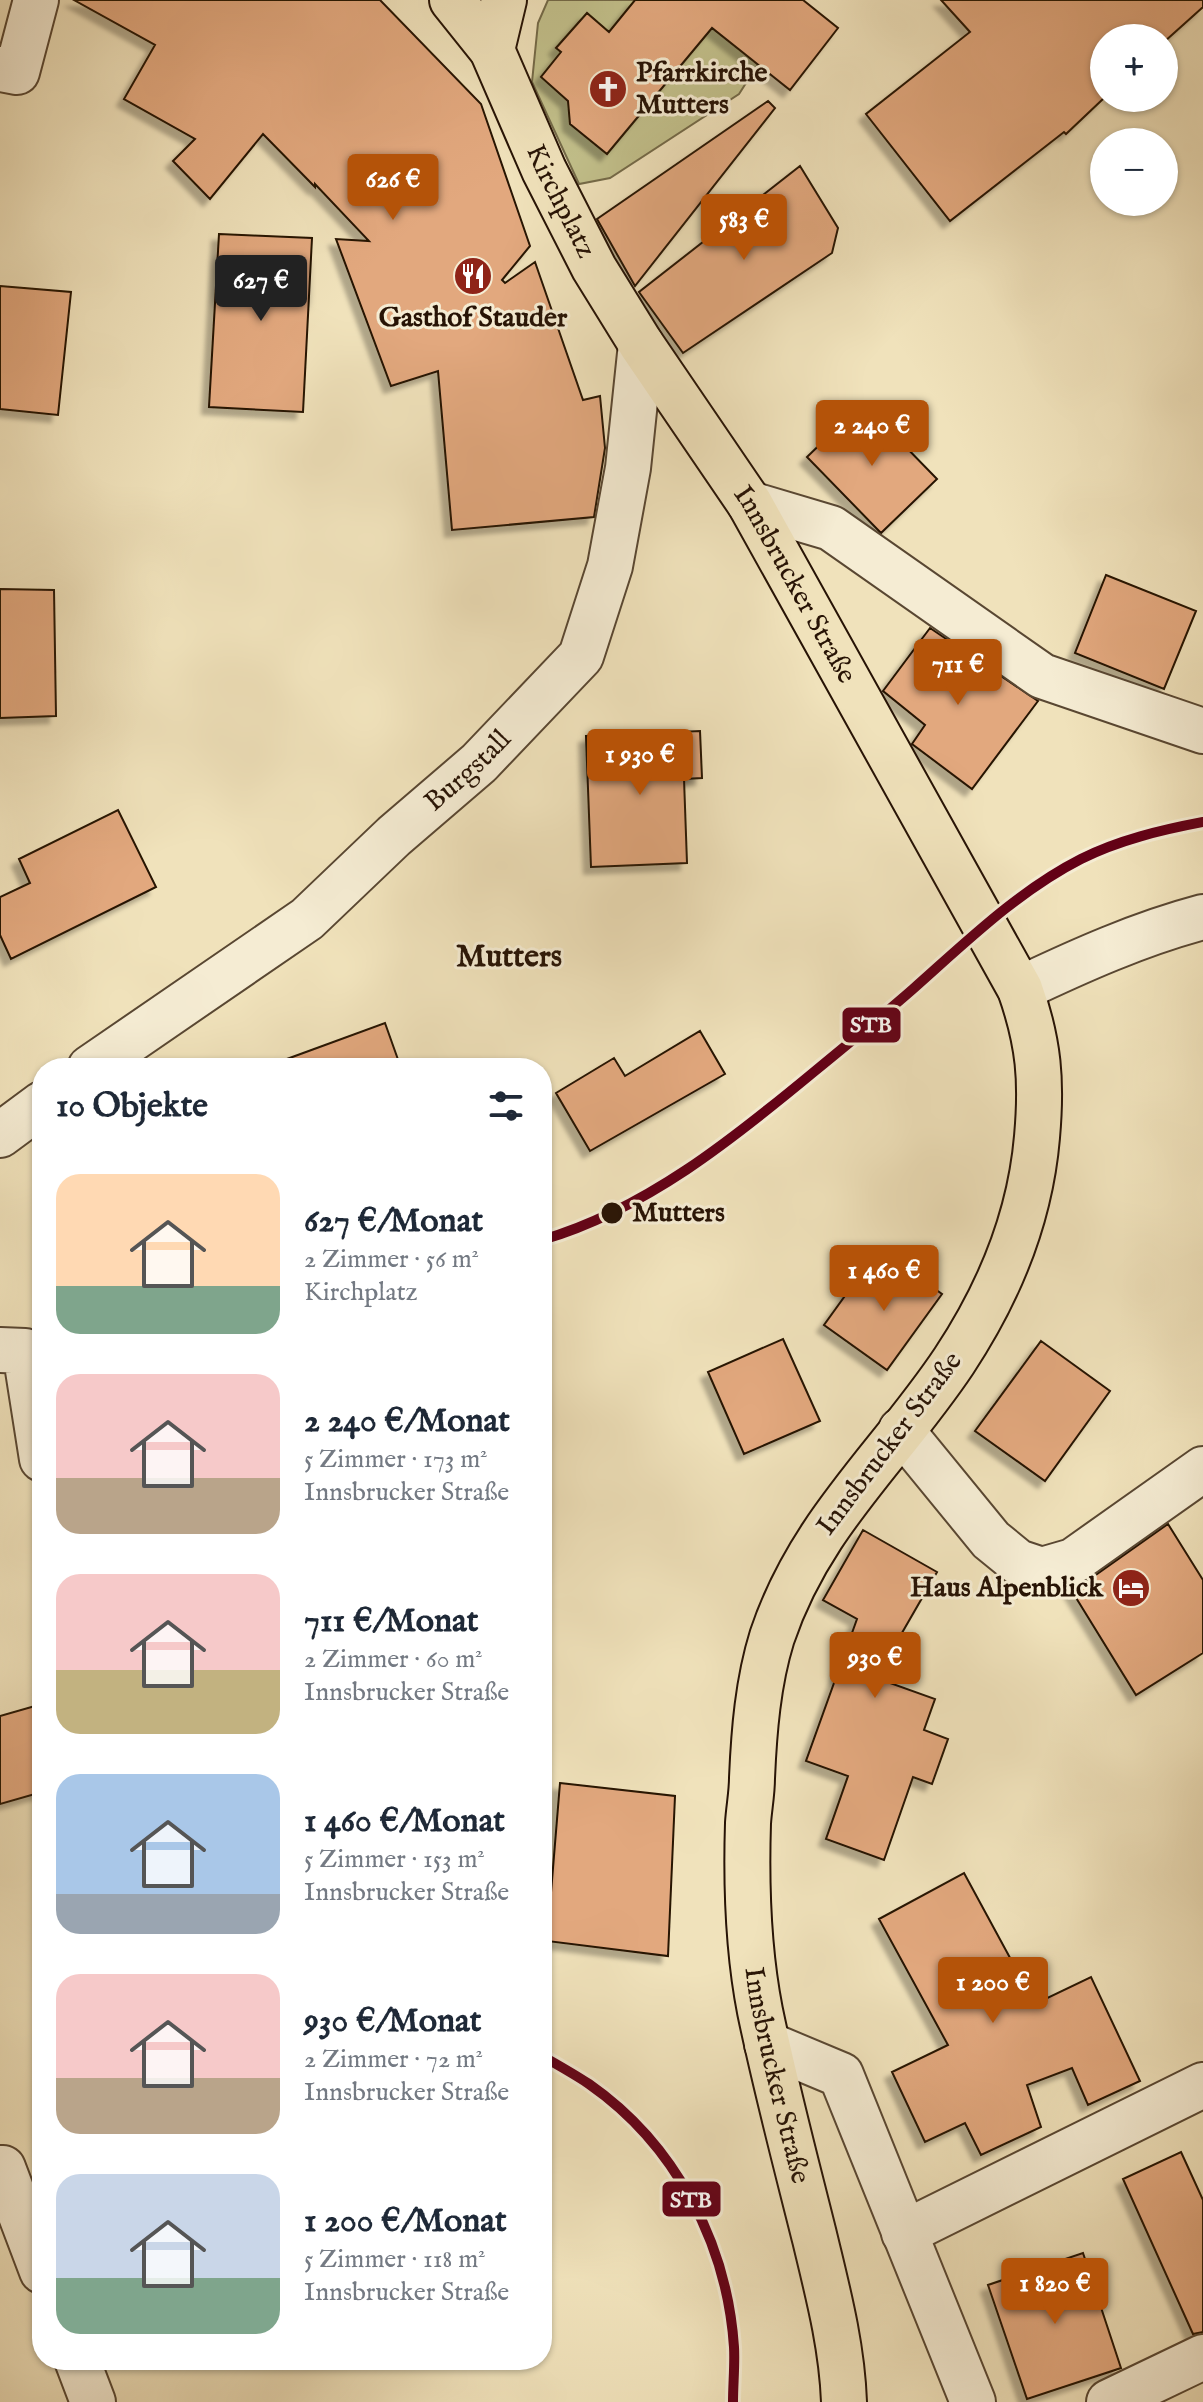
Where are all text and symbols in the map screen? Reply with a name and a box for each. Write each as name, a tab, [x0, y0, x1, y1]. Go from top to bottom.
map controls	[1090, 24, 1178, 216]
button: +	[1090, 24, 1178, 112]
place label: Pfarrkirche Mutters	[636, 56, 767, 123]
church icon: Pfarrkirche Mutters	[587, 68, 629, 110]
button: −	[1090, 128, 1178, 216]
street label: Kirchplatz	[518, 139, 603, 264]
pin: 626 €	[337, 154, 449, 222]
text: 626 €	[365, 163, 421, 196]
pin: 583 €	[688, 194, 800, 262]
text: 583 €	[719, 203, 769, 236]
pin: 627 €	[205, 255, 317, 323]
restaurant icon: Gasthof Stauder	[452, 255, 494, 297]
text: 627 €	[233, 264, 289, 297]
place label: Gasthof Stauder	[379, 301, 568, 336]
pin: 2 240 €	[798, 400, 946, 468]
text: 2 240 €	[834, 409, 910, 442]
street label: Innsbrucker Straße	[725, 479, 864, 690]
pin: 711 €	[902, 639, 1014, 707]
text: 711 €	[932, 648, 984, 681]
street label: Burgstall	[417, 722, 519, 819]
pin: 1 930 €	[566, 729, 714, 797]
text: 1 930 €	[605, 738, 675, 771]
district label: Mutters	[456, 937, 562, 978]
line badge: STB	[841, 1006, 902, 1044]
text: STB	[850, 1012, 892, 1040]
icon: filters	[484, 1084, 528, 1128]
text: 10 Objekte	[56, 1085, 208, 1128]
place label: Mutters	[632, 1196, 725, 1231]
text: 627 €/Monat	[304, 1200, 483, 1243]
marker: Mutters	[599, 1200, 625, 1226]
icon: home	[120, 1206, 216, 1302]
text: 2 Zimmer · 56 m²	[304, 1243, 479, 1276]
pin: 1 460 €	[810, 1245, 958, 1313]
text: 1 460 €	[848, 1254, 920, 1287]
text: Kirchplatz	[304, 1276, 418, 1309]
street label: Innsbrucker Straße	[809, 1345, 971, 1543]
text: 2 240 €/Monat	[304, 1400, 510, 1443]
icon: home	[120, 1406, 216, 1502]
text: 5 Zimmer · 173 m²	[304, 1443, 488, 1476]
text: Innsbrucker Straße	[304, 1476, 509, 1509]
hotel icon: Haus Alpenblick	[1110, 1567, 1152, 1609]
place label: Haus Alpenblick	[910, 1571, 1104, 1606]
text: 711 €/Monat	[304, 1600, 478, 1643]
icon: home	[120, 1606, 216, 1702]
pin: 930 €	[819, 1632, 931, 1700]
text: 930 €	[848, 1641, 902, 1674]
text: 2 Zimmer · 60 m²	[304, 1643, 482, 1676]
text: Innsbrucker Straße	[304, 1676, 509, 1709]
text: 1 460 €/Monat	[304, 1800, 505, 1843]
icon: home	[120, 1806, 216, 1902]
text: 5 Zimmer · 153 m²	[304, 1843, 485, 1876]
text: Innsbrucker Straße	[304, 1876, 509, 1909]
pin: 1 200 €	[919, 1957, 1067, 2025]
street label: Innsbrucker Straße	[736, 1965, 818, 2188]
text: 1 200 €	[956, 1966, 1030, 1999]
text: 930 €/Monat	[304, 2000, 481, 2043]
icon: home	[120, 2006, 216, 2102]
text: 2 Zimmer · 72 m²	[304, 2043, 483, 2076]
text: Innsbrucker Straße	[304, 2076, 509, 2109]
line badge: STB	[661, 2180, 722, 2218]
text: STB	[670, 2187, 712, 2215]
text: 1 200 €/Monat	[304, 2200, 507, 2243]
icon: home	[120, 2206, 216, 2302]
text: 5 Zimmer · 118 m²	[304, 2243, 486, 2276]
pin: 1 820 €	[981, 2258, 1129, 2326]
text: 1 820 €	[1019, 2267, 1091, 2300]
text: Innsbrucker Straße	[304, 2276, 509, 2309]

